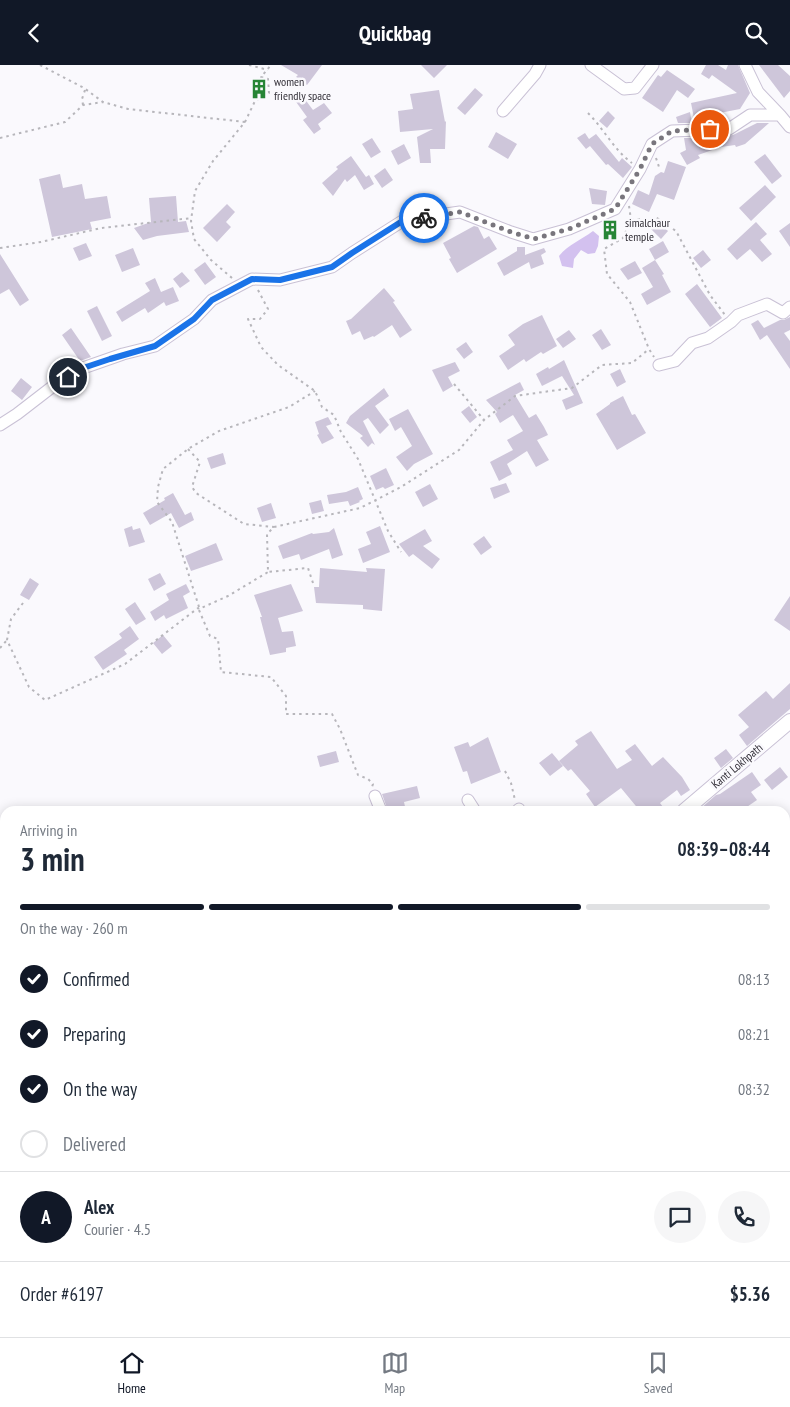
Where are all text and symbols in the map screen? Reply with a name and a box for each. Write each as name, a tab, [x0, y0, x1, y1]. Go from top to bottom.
icon: back	[20, 19, 48, 47]
text: Quickbag	[359, 19, 431, 47]
icon: search	[742, 19, 770, 47]
place label: women friendly space	[274, 74, 331, 103]
building icon: women friendly space	[248, 78, 270, 100]
pin	[689, 108, 731, 150]
icon: bag	[696, 115, 724, 143]
courier	[399, 193, 449, 243]
icon: bike	[410, 204, 438, 232]
place label: simalchaur temple	[625, 215, 671, 244]
building icon: simalchaur temple	[599, 219, 621, 241]
pin	[47, 356, 89, 398]
icon: home	[54, 363, 82, 391]
street label: Kanti Lokhpath	[708, 740, 765, 791]
text: Arriving in	[20, 820, 77, 840]
text: 08:39–08:44	[677, 837, 770, 861]
text: 3 min	[20, 838, 85, 880]
text: On the way · 260 m	[20, 918, 128, 938]
icon: check	[20, 965, 48, 993]
text: Confirmed	[63, 967, 130, 991]
text: 08:13	[738, 969, 770, 989]
icon: check	[20, 1020, 48, 1048]
text: Preparing	[63, 1022, 126, 1046]
text: 08:21	[738, 1024, 770, 1044]
icon: check	[20, 1075, 48, 1103]
text: On the way	[63, 1077, 137, 1101]
text: 08:32	[738, 1079, 770, 1099]
text: Delivered	[63, 1132, 126, 1156]
button: chat	[654, 1191, 706, 1243]
button: phone	[718, 1191, 770, 1243]
text: Alex	[84, 1195, 114, 1219]
text: A	[41, 1205, 51, 1229]
text: Courier · 4.5	[84, 1219, 151, 1239]
text: Order #6197	[20, 1282, 104, 1306]
text: $5.36	[730, 1282, 770, 1306]
tab: Home	[117, 1349, 146, 1397]
tab: Map	[381, 1349, 409, 1397]
tab: Saved	[644, 1349, 673, 1397]

